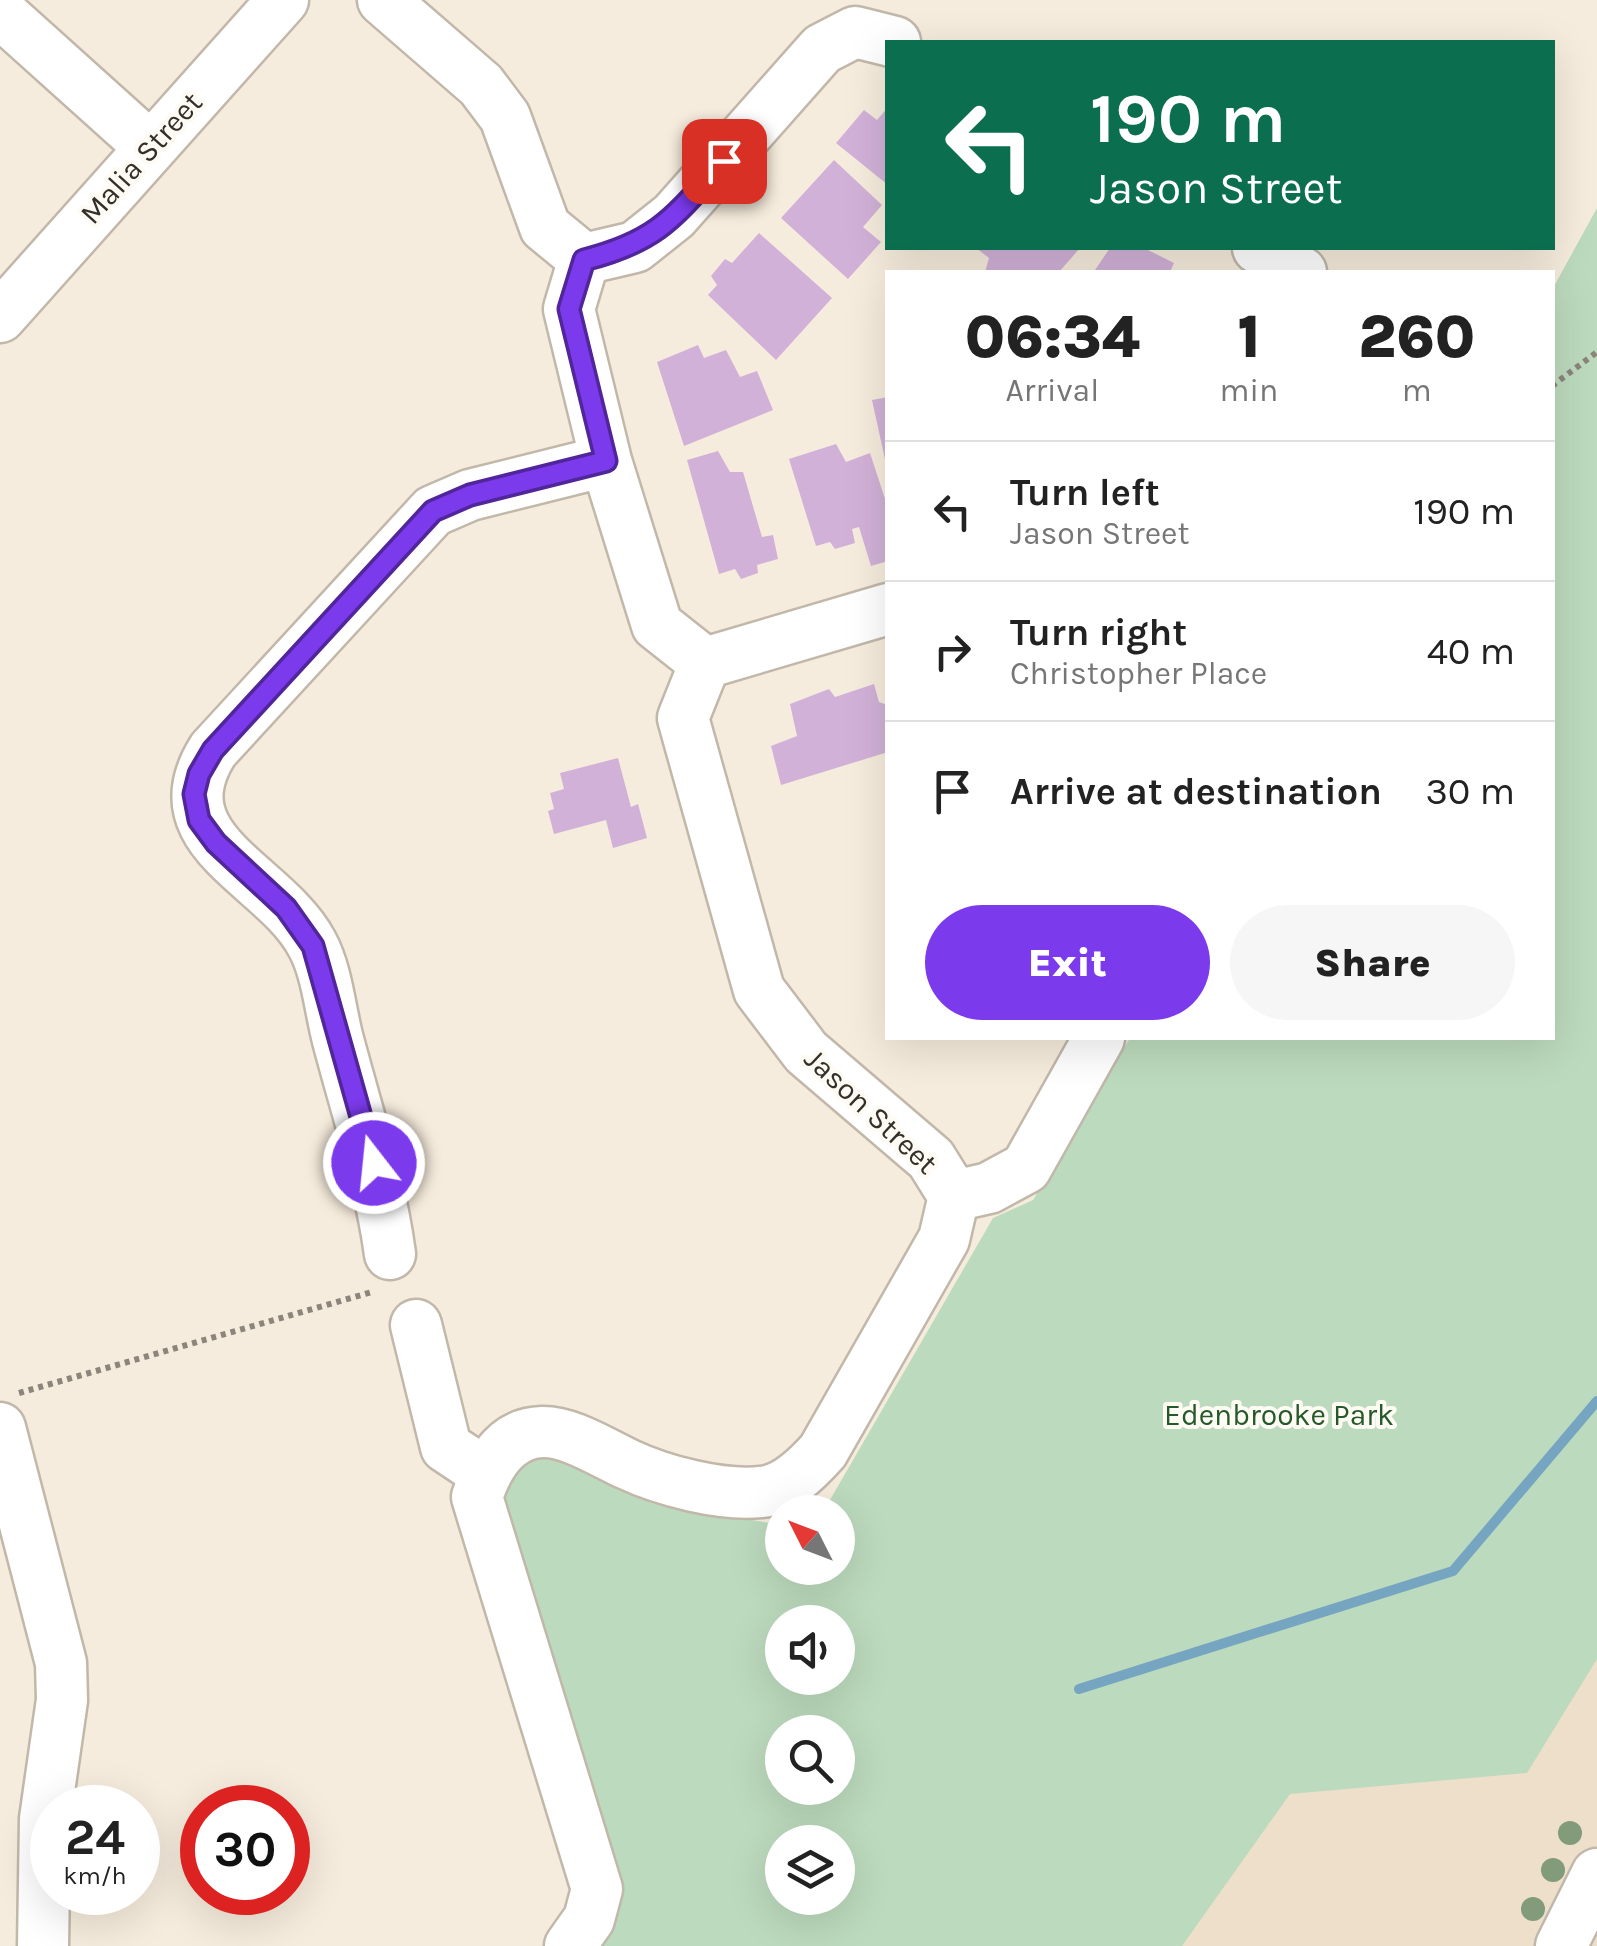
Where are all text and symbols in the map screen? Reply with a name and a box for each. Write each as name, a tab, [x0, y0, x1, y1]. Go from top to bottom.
text: 190 m	[1090, 78, 1286, 160]
icon: left	[925, 80, 1055, 210]
street label: Malia Street	[72, 85, 210, 231]
pin	[682, 119, 767, 204]
icon: arrive	[697, 134, 752, 189]
text: Jason Street	[1090, 162, 1343, 214]
text: 06:34	[965, 302, 1140, 372]
text: 1	[1237, 302, 1261, 372]
text: 260	[1358, 302, 1475, 372]
text: Arrival	[1005, 372, 1099, 409]
text: min	[1220, 372, 1278, 409]
text: m	[1402, 372, 1432, 409]
text: Turn left	[1010, 470, 1160, 515]
icon: left	[925, 484, 980, 539]
text: 190 m	[1413, 489, 1515, 534]
text: Jason Street	[1010, 515, 1190, 552]
text: Turn right	[1010, 610, 1187, 655]
icon: right	[925, 624, 980, 679]
text: 40 m	[1427, 629, 1515, 674]
text: Christopher Place	[1010, 655, 1267, 692]
icon: arrive	[925, 764, 980, 819]
text: Arrive at destination	[1010, 769, 1382, 814]
text: 30 m	[1425, 769, 1515, 814]
button: Exit	[925, 905, 1210, 1020]
button: Share	[1230, 905, 1515, 1020]
street label: Jason Street	[797, 1040, 945, 1182]
position arrow	[322, 1111, 426, 1215]
park label: Edenbrooke Park	[1164, 1397, 1394, 1433]
north arrow	[765, 1495, 855, 1585]
map controls	[765, 1495, 855, 1915]
button: sound	[765, 1605, 855, 1695]
button: search	[765, 1715, 855, 1805]
speed limit sign: 30	[180, 1785, 310, 1915]
text: 24	[65, 1808, 125, 1867]
button: layers	[765, 1825, 855, 1915]
text: km/h	[63, 1861, 127, 1890]

